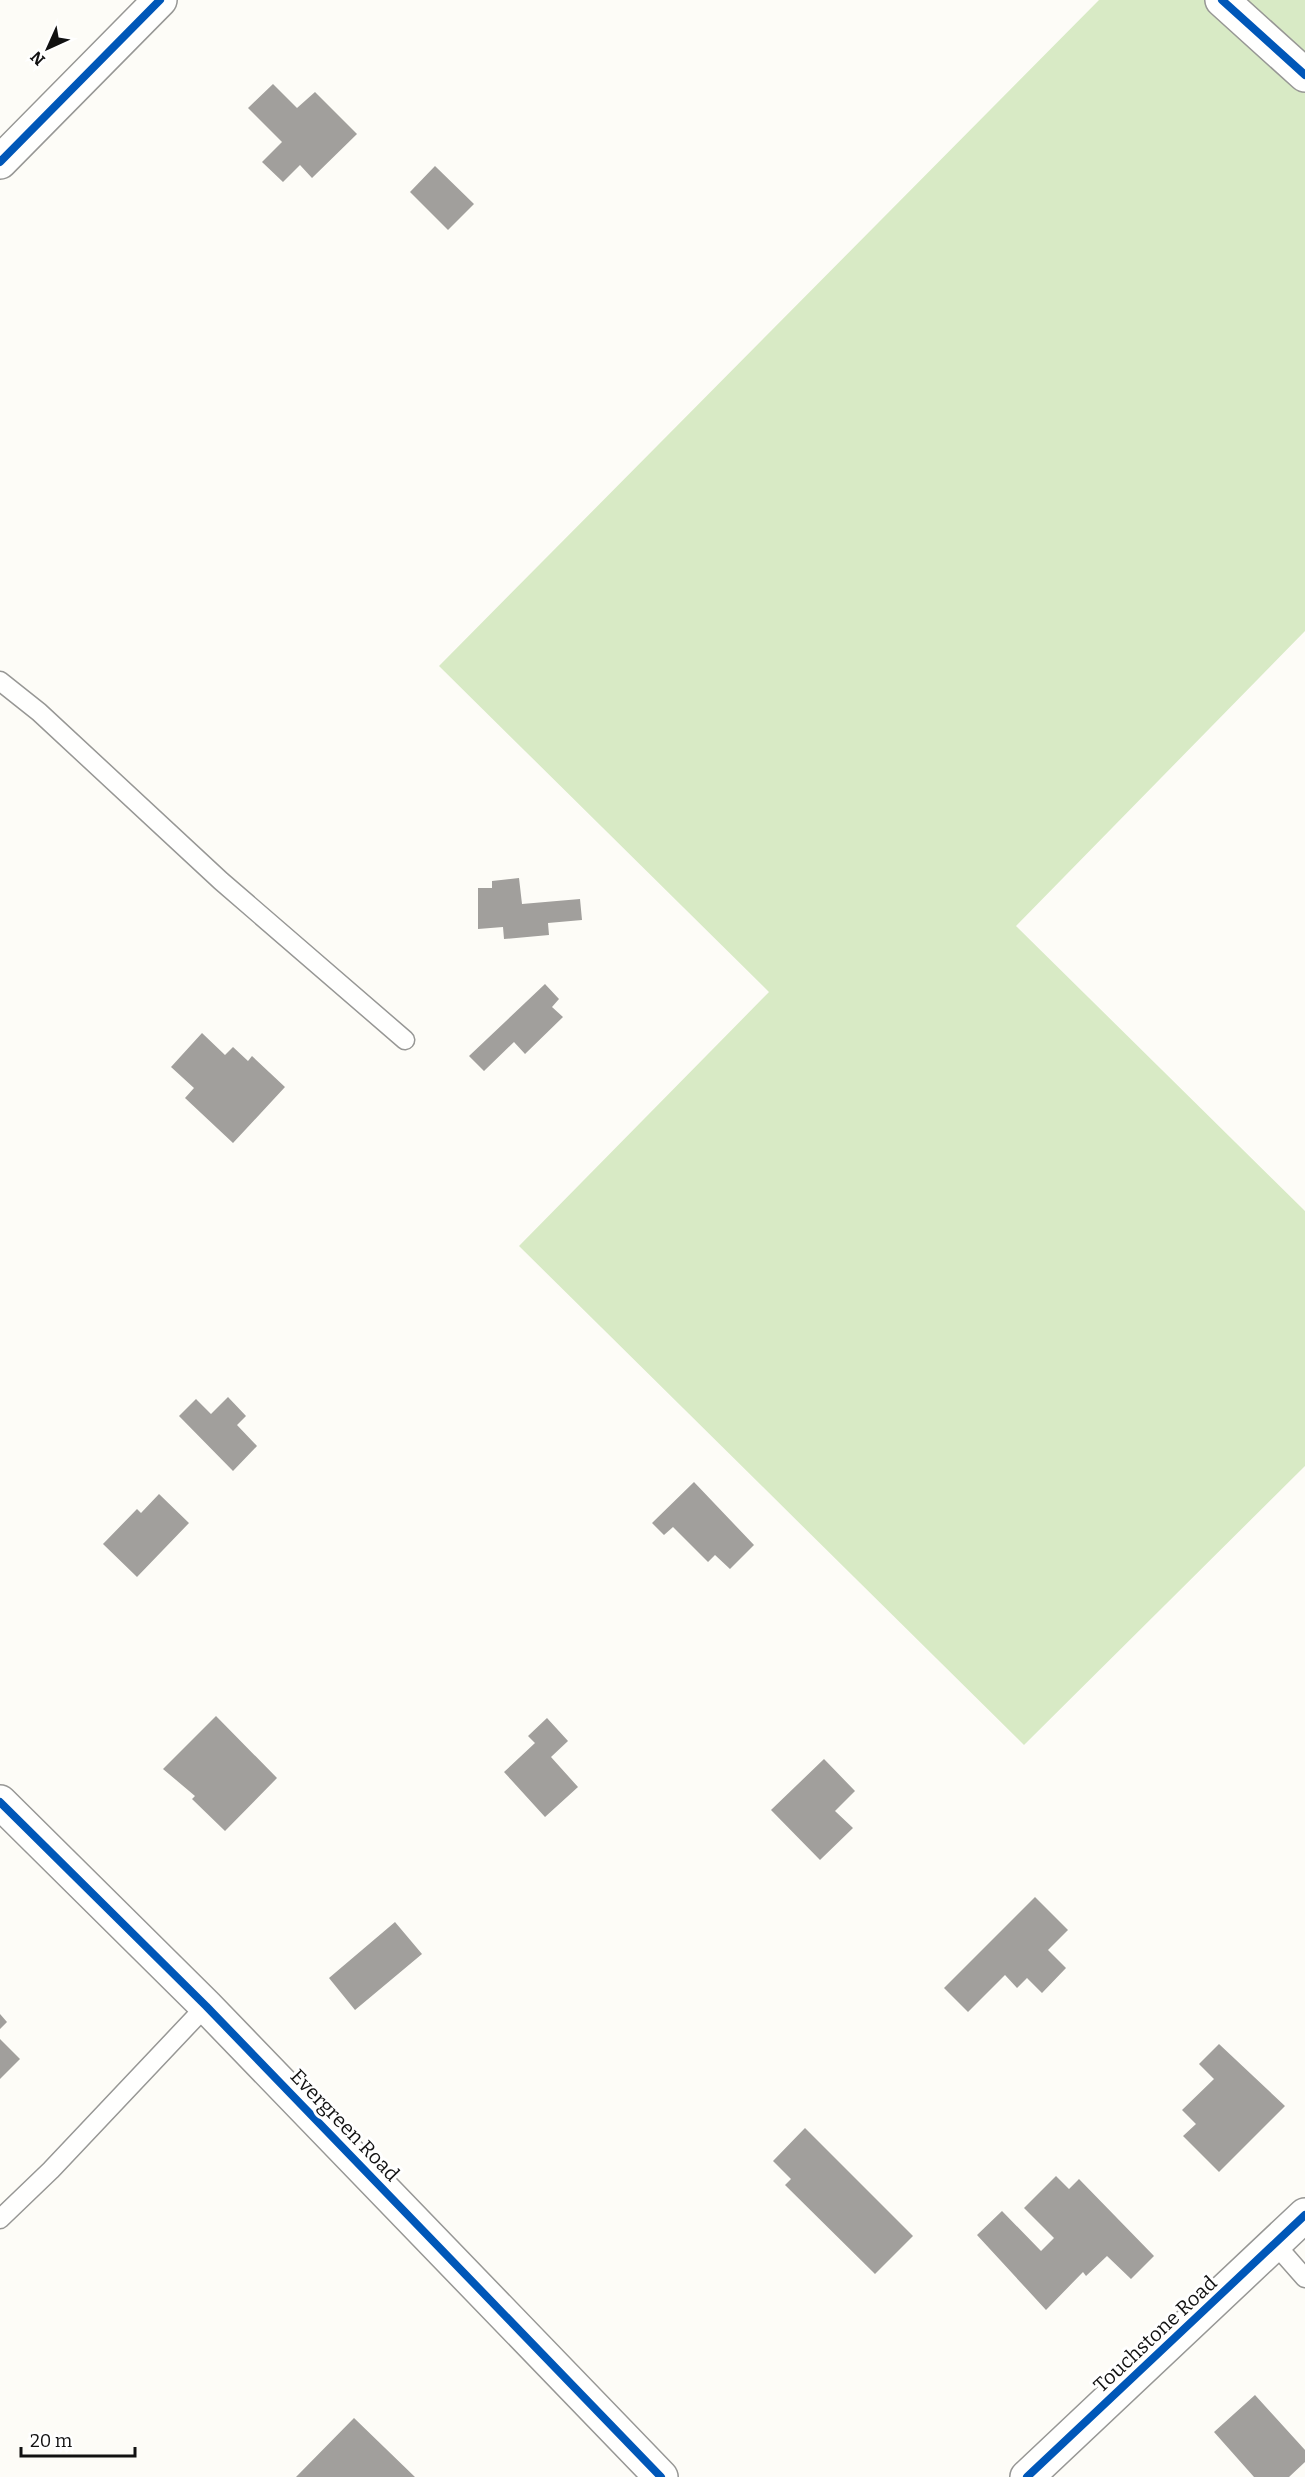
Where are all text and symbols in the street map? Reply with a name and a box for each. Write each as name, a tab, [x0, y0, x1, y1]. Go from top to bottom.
north arrow	[18, 18, 78, 78]
text: N	[27, 47, 49, 69]
street label: Evergreen Road	[286, 2064, 404, 2186]
street label: Touchstone Road	[1088, 2271, 1222, 2397]
scale bar	[21, 2420, 135, 2458]
text: 20 m	[30, 2430, 72, 2452]

